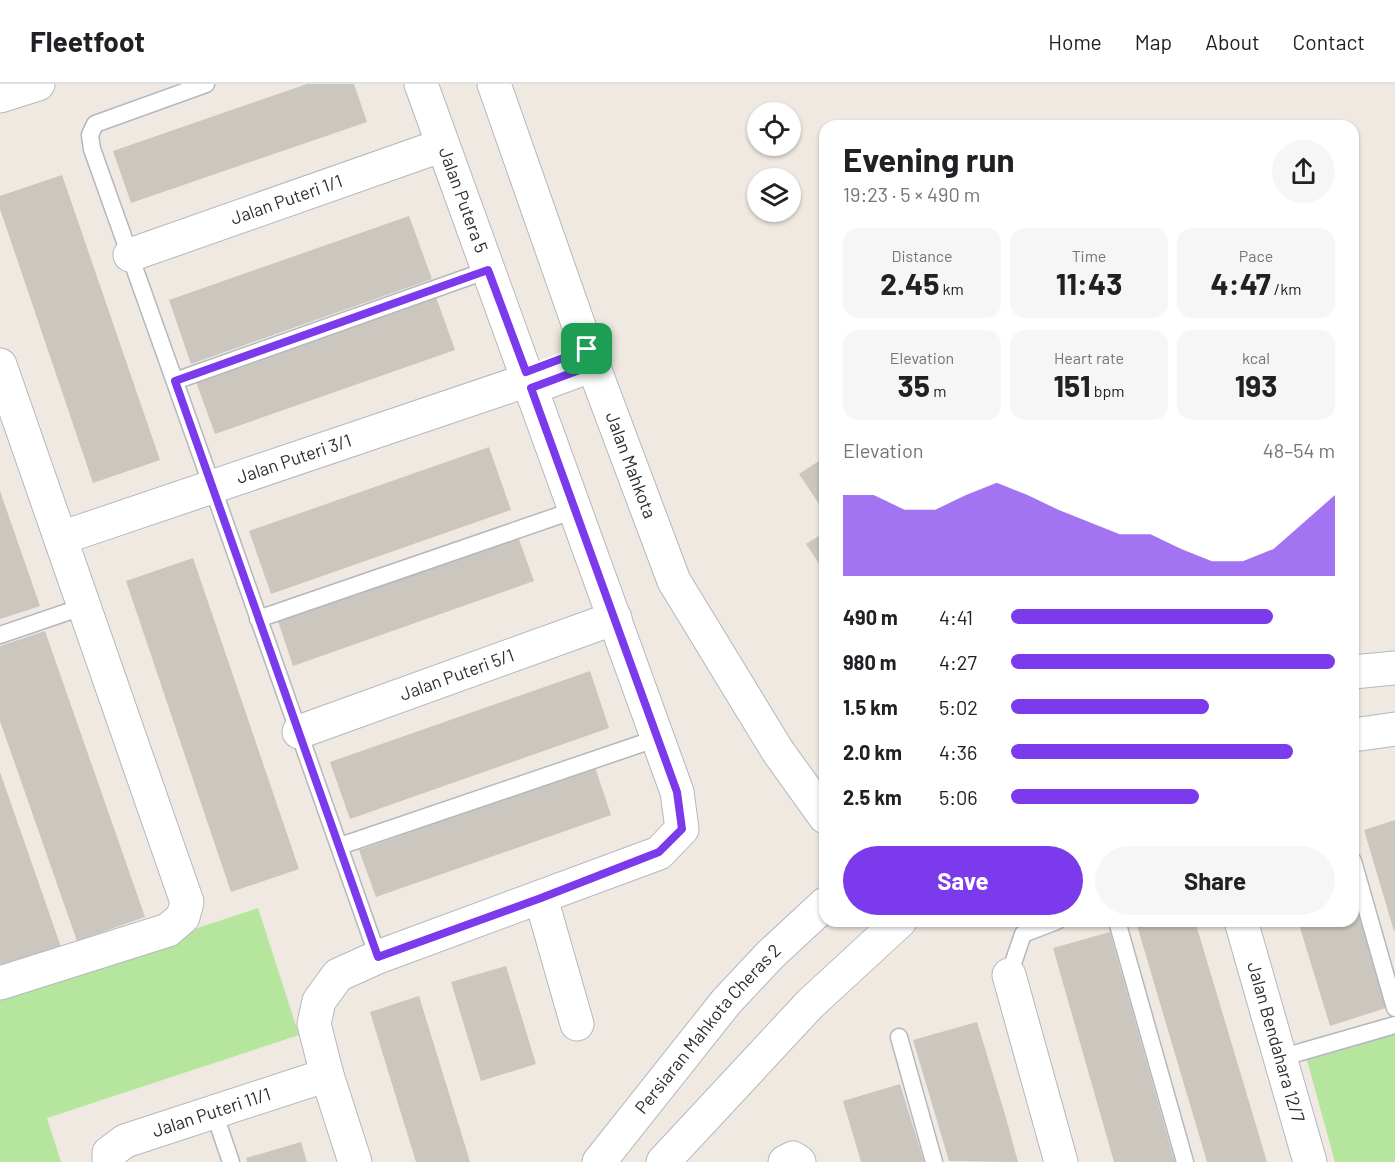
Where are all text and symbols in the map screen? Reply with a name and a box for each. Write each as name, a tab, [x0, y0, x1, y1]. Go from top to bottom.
text: Fleetfoot	[30, 24, 145, 58]
text: Home	[1048, 29, 1102, 54]
text: Map	[1135, 29, 1172, 54]
text: About	[1205, 29, 1260, 54]
text: Contact	[1293, 29, 1365, 54]
map controls	[747, 102, 801, 222]
button: locate	[747, 102, 801, 156]
text: Evening run	[843, 139, 1015, 179]
button: share	[1272, 140, 1335, 203]
street label: Jalan Putera 5	[435, 144, 493, 256]
button: layers	[747, 168, 801, 222]
street label: Jalan Puteri 1/1	[227, 169, 345, 229]
text: 19:23 · 5 × 490 m	[843, 182, 980, 206]
text: Distance	[892, 246, 952, 265]
text: Time	[1072, 246, 1106, 265]
text: Pace	[1239, 246, 1273, 265]
text: 2.45	[880, 265, 939, 301]
text: 11:43	[1056, 265, 1122, 301]
text: 4:47	[1211, 265, 1271, 301]
text: km	[939, 279, 964, 298]
text: /km	[1271, 279, 1301, 298]
pin	[561, 323, 612, 374]
icon: arrive	[570, 332, 603, 365]
text: Elevation	[890, 348, 954, 367]
text: Heart rate	[1054, 348, 1124, 367]
text: kcal	[1242, 348, 1270, 367]
text: 35	[898, 367, 930, 403]
text: 151	[1053, 367, 1091, 403]
text: 193	[1235, 367, 1277, 403]
text: m	[930, 381, 946, 400]
text: bpm	[1091, 381, 1125, 400]
street label: Jalan Mahkota	[602, 409, 662, 521]
street label: Jalan Puteri 3/1	[233, 429, 354, 488]
text: Elevation	[843, 438, 924, 462]
text: 48–54 m	[1263, 438, 1335, 462]
text: 490 m	[843, 605, 898, 629]
text: 4:41	[939, 605, 973, 629]
street label: Jalan Puteri 5/1	[397, 643, 517, 705]
text: 980 m	[843, 650, 897, 674]
text: 4:27	[939, 650, 977, 674]
text: 1.5 km	[843, 695, 898, 719]
text: 5:02	[939, 695, 978, 719]
text: 2.0 km	[843, 740, 902, 764]
text: 4:36	[939, 740, 977, 764]
text: 2.5 km	[843, 785, 902, 809]
text: 5:06	[939, 785, 978, 809]
button: Save	[843, 846, 1083, 915]
button: Share	[1095, 846, 1335, 915]
street label: Persiaran Mahkota Cheras 2	[630, 939, 785, 1118]
street label: Jalan Bendahara 12/7	[1243, 959, 1310, 1125]
street label: Jalan Puteri 11/1	[149, 1082, 273, 1141]

